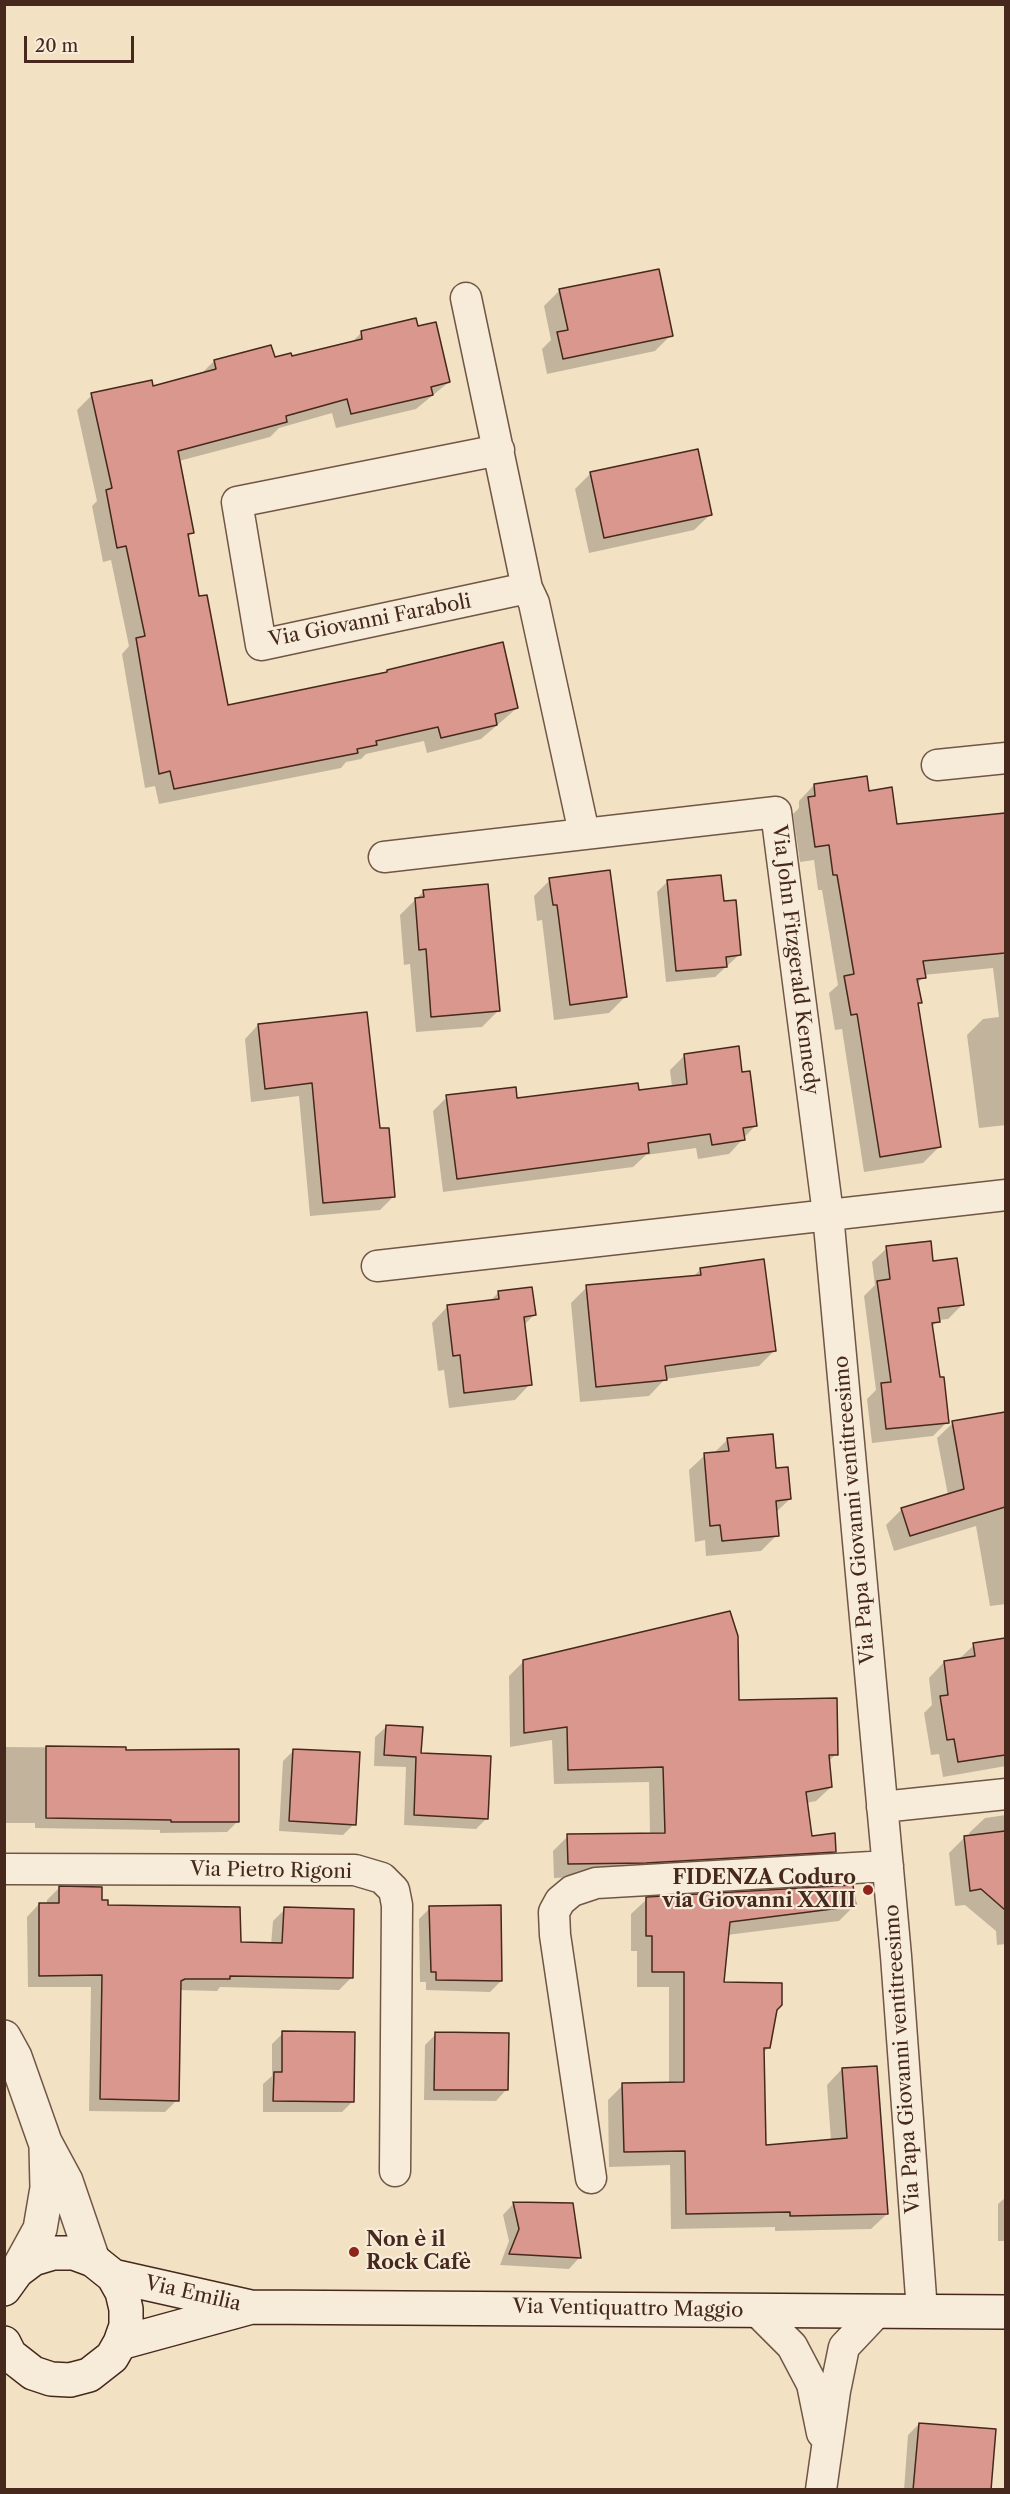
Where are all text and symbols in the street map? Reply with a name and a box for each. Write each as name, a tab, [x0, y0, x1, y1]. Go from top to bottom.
scale bar	[27, 24, 136, 62]
text: 20 m	[35, 35, 78, 57]
street label: Via Giovanni Faraboli	[267, 590, 473, 652]
street label: Via John Fitzgerald Kennedy	[767, 824, 823, 1096]
street label: Via Papa Giovanni ventitreesimo	[830, 1355, 880, 1665]
street label: Via Pietro Rigoni	[190, 1858, 352, 1884]
place label: FIDENZA Coduro via Giovanni XXIII	[662, 1866, 856, 1913]
marker: FIDENZA Coduro via Giovanni XXIII	[861, 1883, 875, 1897]
street label: Via Papa Giovanni ventitreesimo	[880, 1904, 926, 2214]
place label: Non è il Rock Cafè	[366, 2228, 471, 2275]
marker: Non è il Rock Cafè	[347, 2245, 361, 2259]
street label: Via Emilia	[143, 2271, 243, 2317]
street label: Via Ventiquattro Maggio	[512, 2295, 744, 2323]

